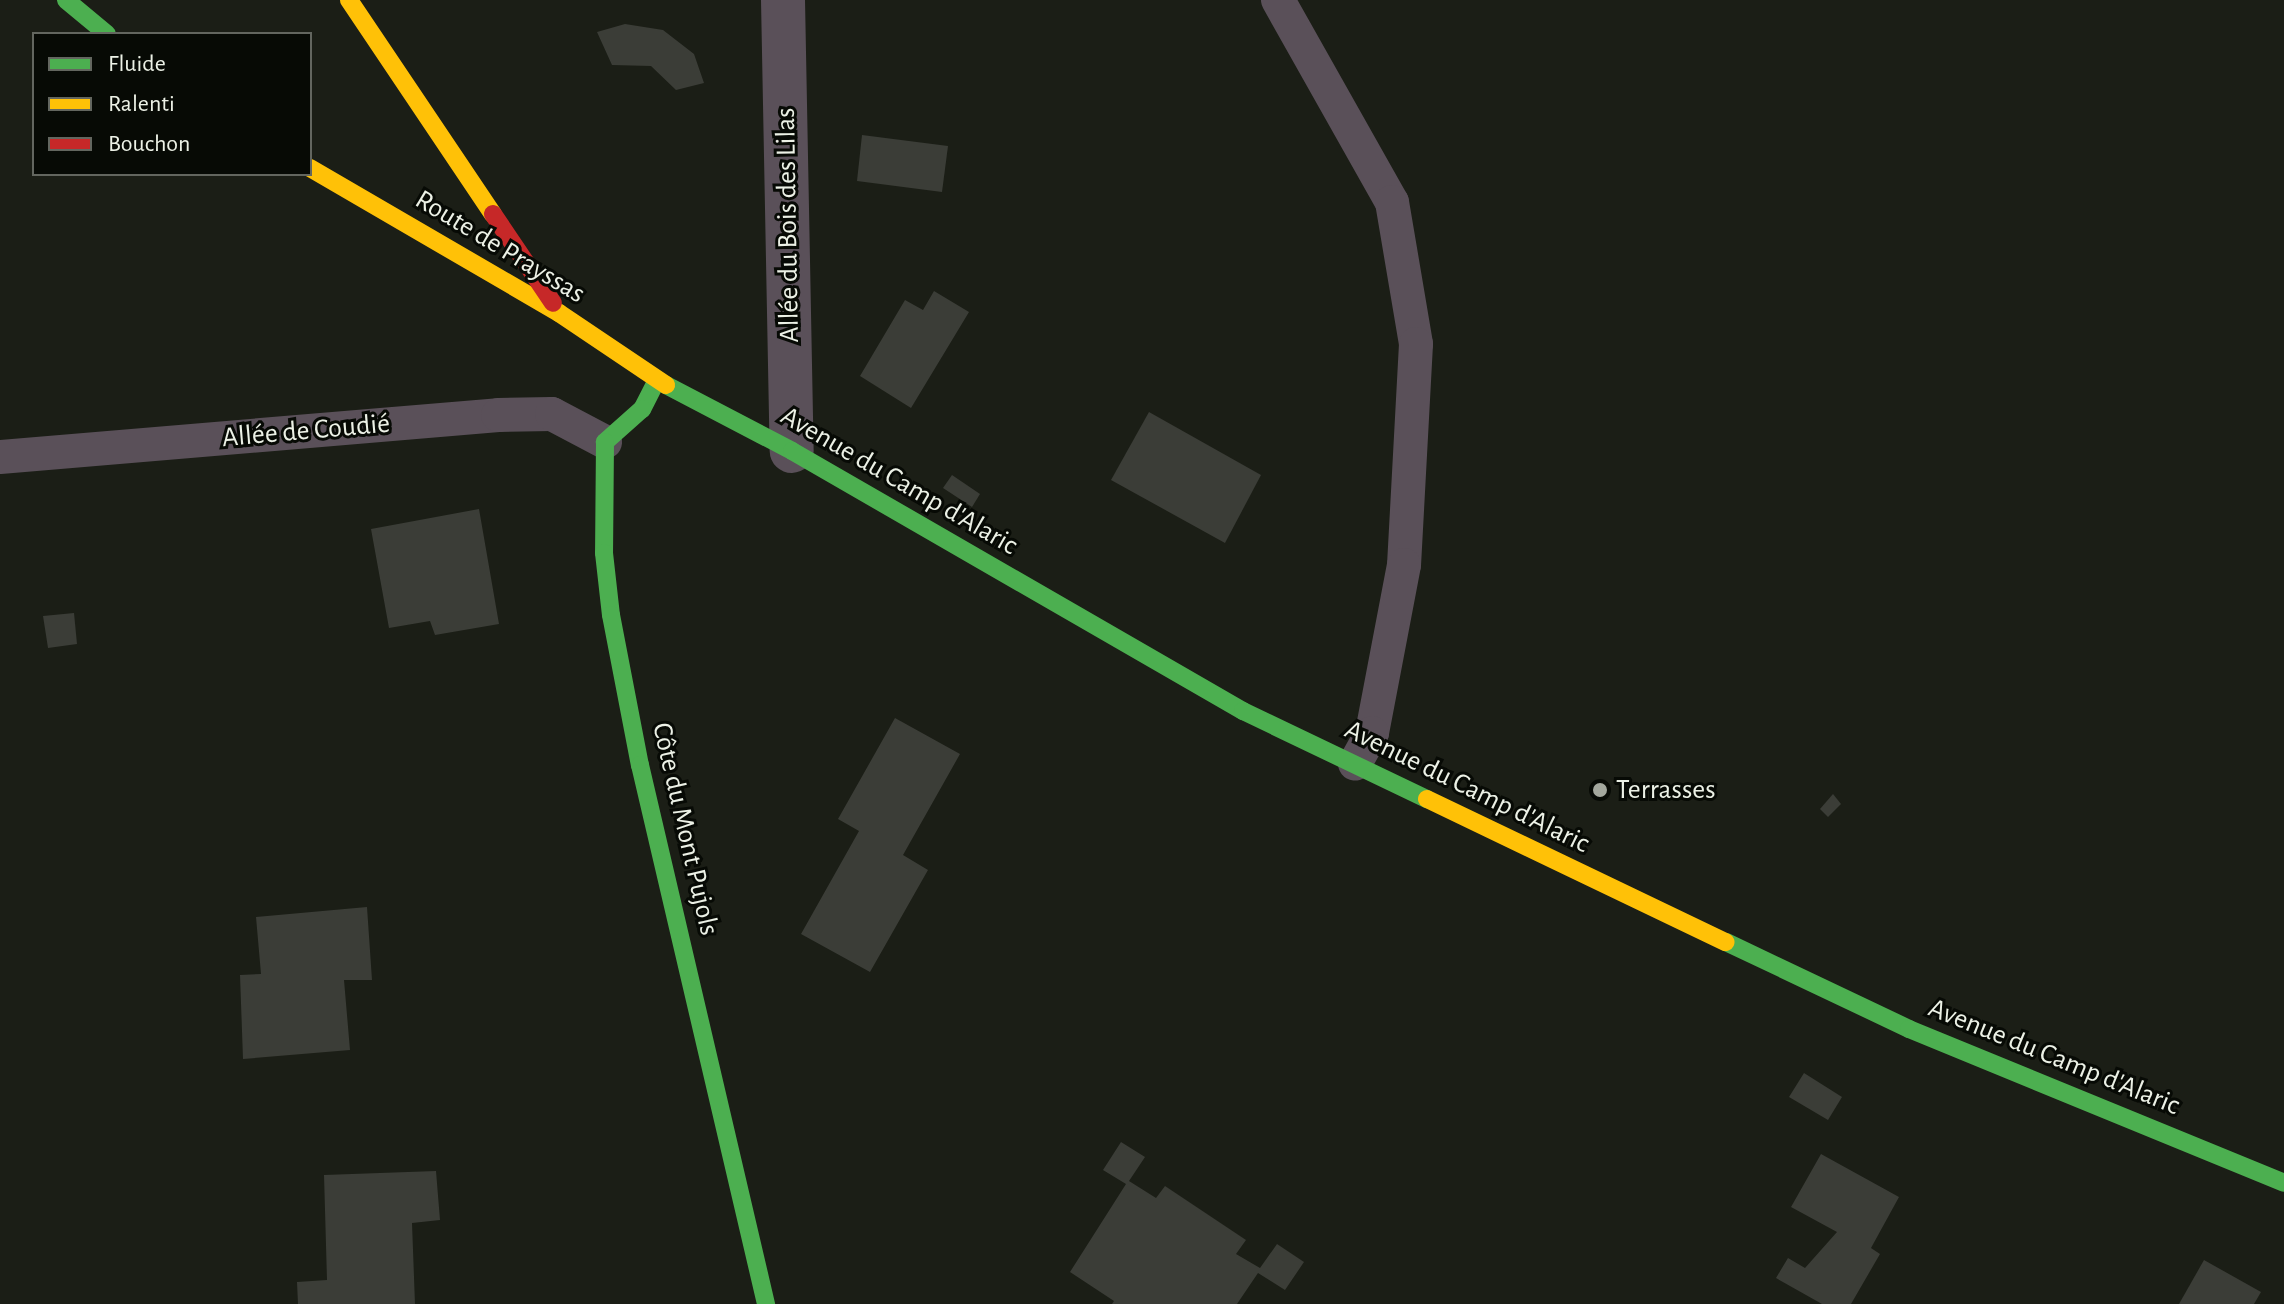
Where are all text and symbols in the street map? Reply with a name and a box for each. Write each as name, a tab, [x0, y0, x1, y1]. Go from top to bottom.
legend	[32, 32, 312, 176]
text: Fluide	[108, 52, 166, 76]
text: Ralenti	[108, 92, 175, 116]
street label: Allée du Bois des Lilas	[769, 107, 807, 343]
text: Bouchon	[108, 132, 190, 156]
street label: Route de Prayssas	[409, 183, 591, 311]
street label: Avenue du Camp d'Alaric	[775, 399, 1023, 563]
street label: Allée de Coudié	[221, 407, 391, 455]
street label: Avenue du Camp d'Alaric	[1339, 713, 1595, 861]
street label: Côte du Mont Pujols	[644, 719, 726, 939]
place label: Terrasses	[1616, 773, 1716, 807]
marker: Terrasses	[1591, 781, 1609, 799]
street label: Avenue du Camp d'Alaric	[1923, 991, 2185, 1123]

